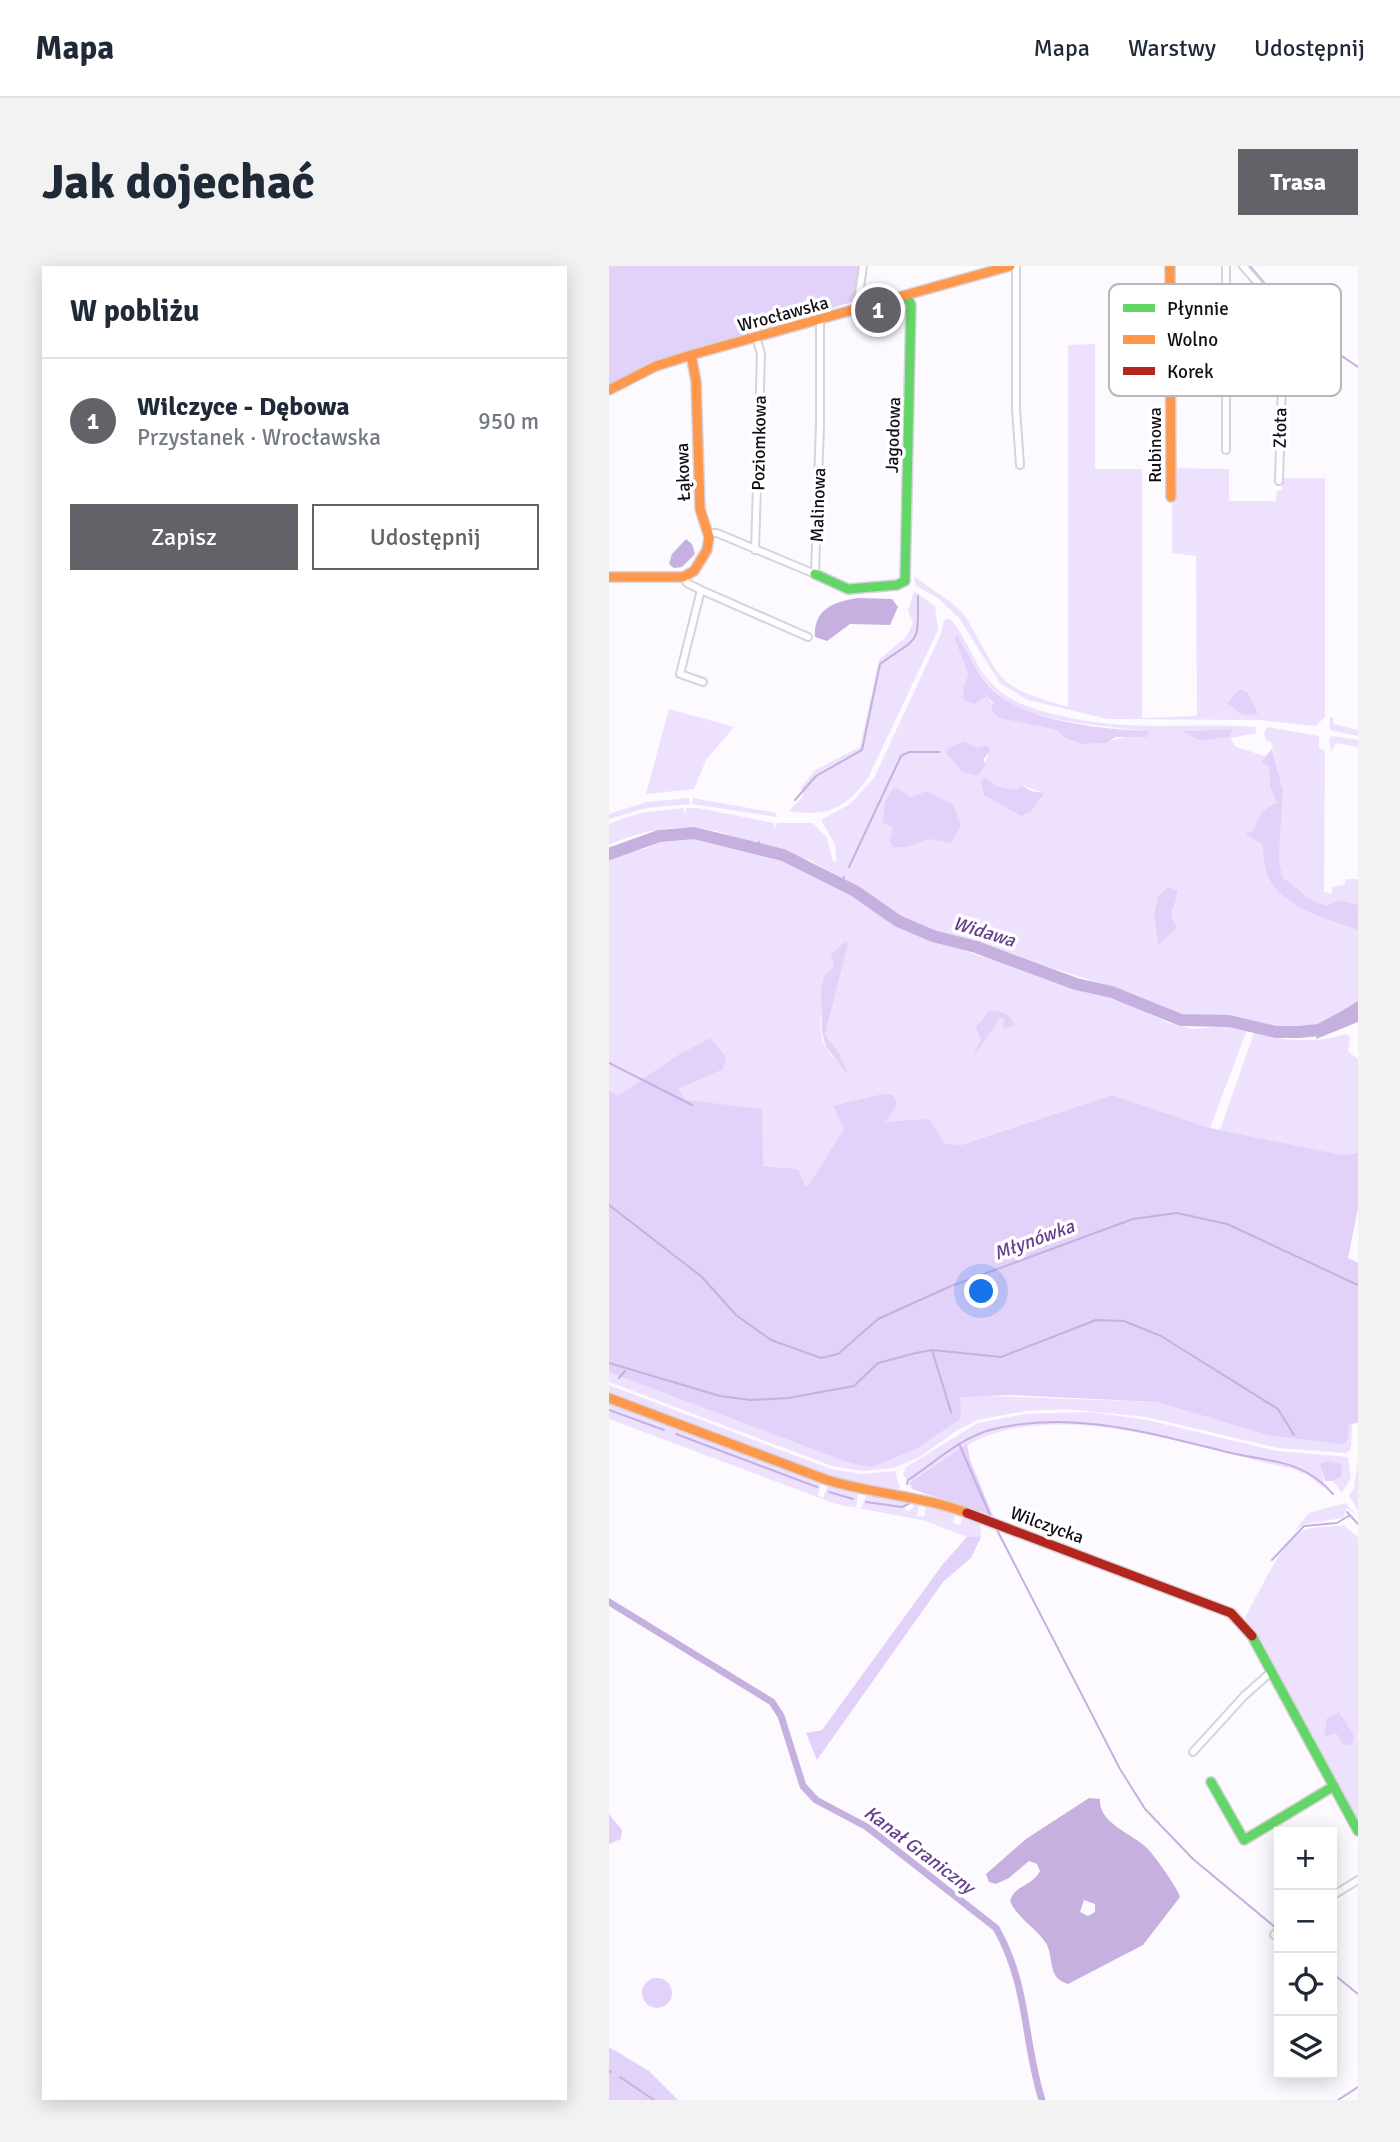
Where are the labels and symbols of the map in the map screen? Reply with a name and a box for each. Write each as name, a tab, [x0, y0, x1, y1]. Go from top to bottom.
pin: 1	[855, 284, 901, 336]
legend	[1109, 284, 1341, 396]
street label: Wrocławska	[735, 291, 831, 337]
text: Płynnie	[1167, 297, 1229, 321]
text: Wolno	[1167, 328, 1218, 352]
text: Korek	[1167, 360, 1214, 384]
street label: Poziomkowa	[747, 395, 771, 491]
street label: Jagodowa	[881, 397, 905, 473]
street label: Rubinowa	[1144, 407, 1166, 483]
street label: Złota	[1269, 407, 1291, 449]
street label: Łąkowa	[671, 442, 695, 502]
street label: Malinowa	[806, 467, 830, 543]
water label: Widawa	[950, 911, 1019, 953]
water label: Młynówka	[991, 1214, 1079, 1266]
your location	[964, 1274, 998, 1308]
street label: Wilczycka	[1007, 1502, 1087, 1548]
water label: Kanał Graniczny	[859, 1801, 981, 1901]

